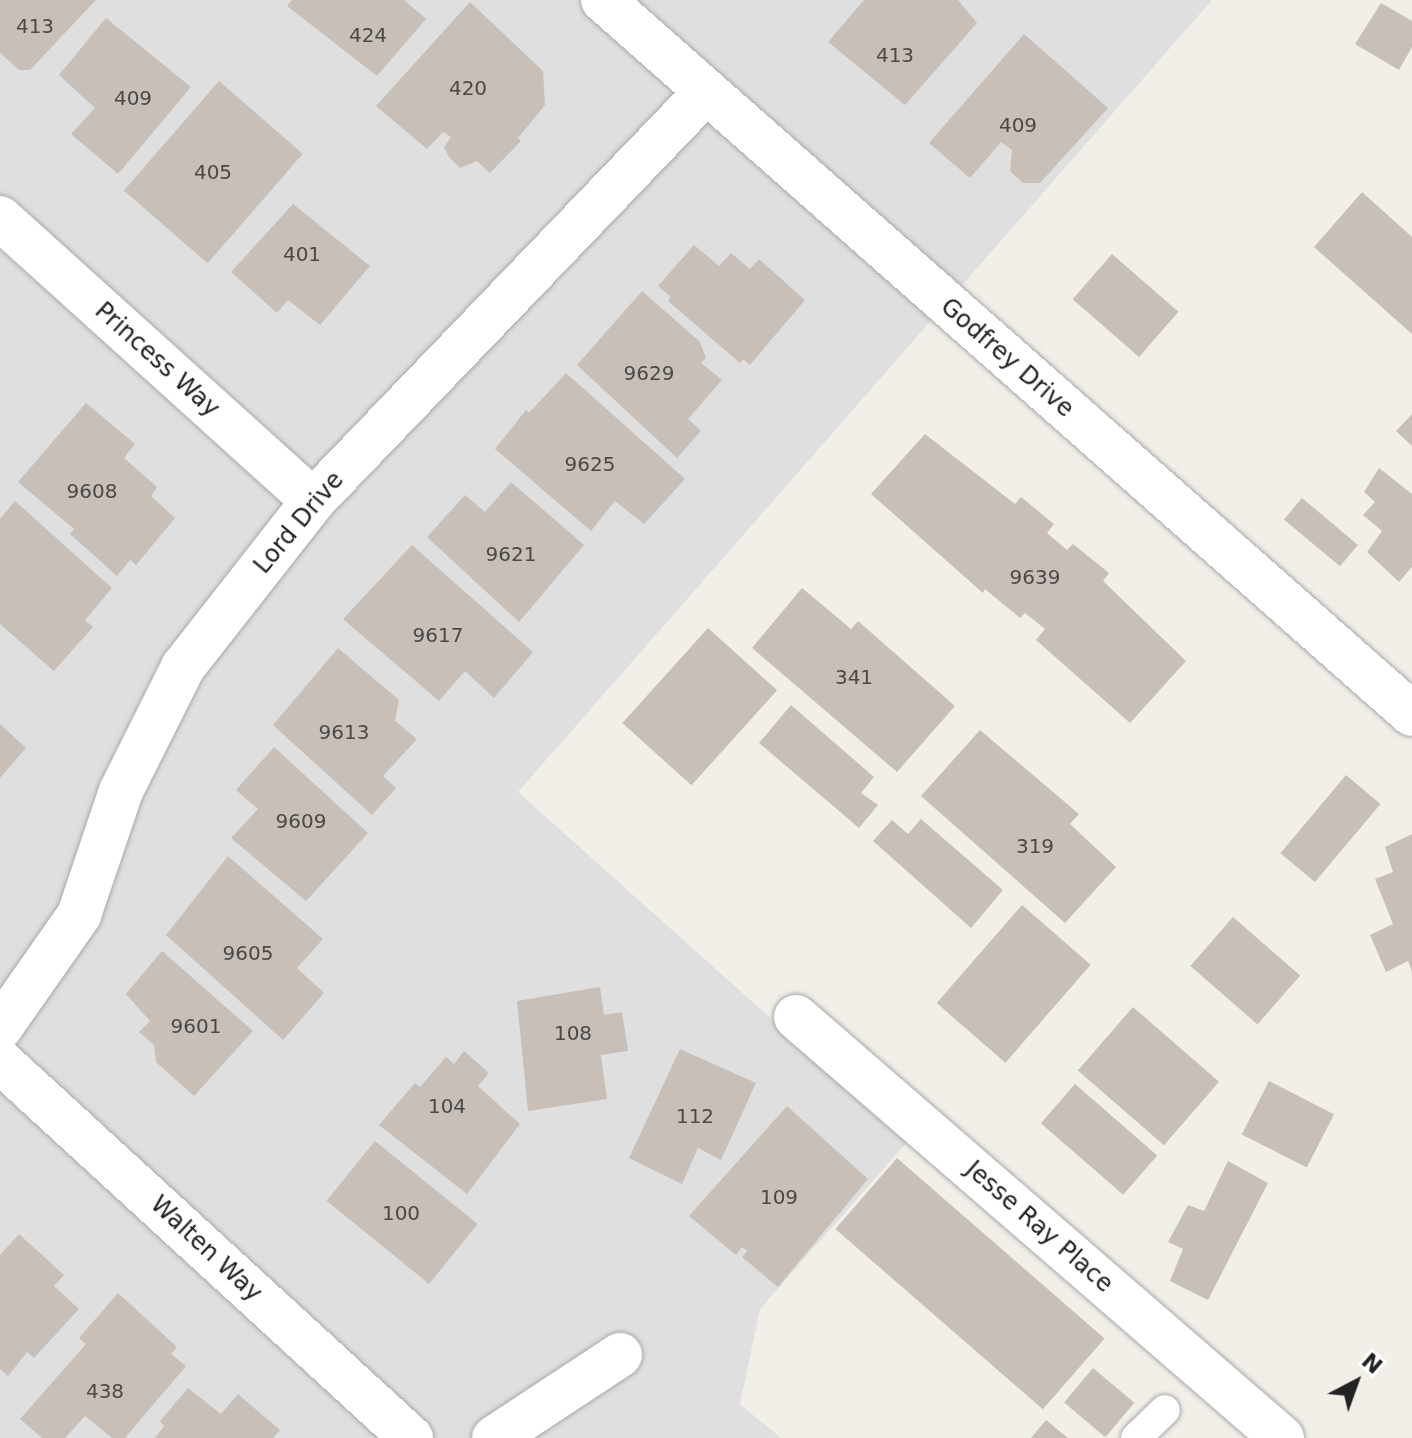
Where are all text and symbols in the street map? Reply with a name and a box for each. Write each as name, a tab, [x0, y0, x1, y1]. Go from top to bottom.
house number: 413	[16, 14, 54, 38]
house number: 424	[349, 23, 387, 47]
house number: 413	[876, 43, 914, 67]
house number: 420	[449, 76, 487, 100]
house number: 409	[114, 86, 152, 110]
house number: 409	[999, 113, 1037, 137]
house number: 405	[194, 160, 232, 184]
house number: 401	[283, 242, 321, 266]
street label: Godfrey Drive	[935, 292, 1079, 424]
street label: Princess Way	[89, 297, 225, 423]
house number: 9629	[624, 361, 674, 385]
house number: 9625	[565, 452, 615, 476]
street label: Lord Drive	[248, 466, 350, 580]
house number: 9608	[67, 479, 117, 503]
house number: 9621	[486, 542, 536, 566]
house number: 9639	[1010, 565, 1060, 589]
house number: 9617	[413, 623, 463, 647]
house number: 341	[835, 665, 873, 689]
house number: 9613	[319, 720, 369, 744]
house number: 9609	[276, 809, 326, 833]
house number: 319	[1016, 834, 1054, 858]
house number: 9605	[223, 941, 273, 965]
house number: 9601	[171, 1014, 221, 1038]
house number: 108	[554, 1021, 592, 1045]
house number: 104	[428, 1094, 466, 1118]
house number: 112	[676, 1104, 714, 1128]
street label: Jesse Ray Place	[959, 1155, 1119, 1299]
house number: 109	[760, 1185, 798, 1209]
street label: Walten Way	[144, 1190, 268, 1308]
house number: 100	[382, 1201, 420, 1225]
north arrow	[1316, 1342, 1396, 1422]
text: N	[1357, 1348, 1387, 1379]
house number: 438	[86, 1379, 124, 1403]

